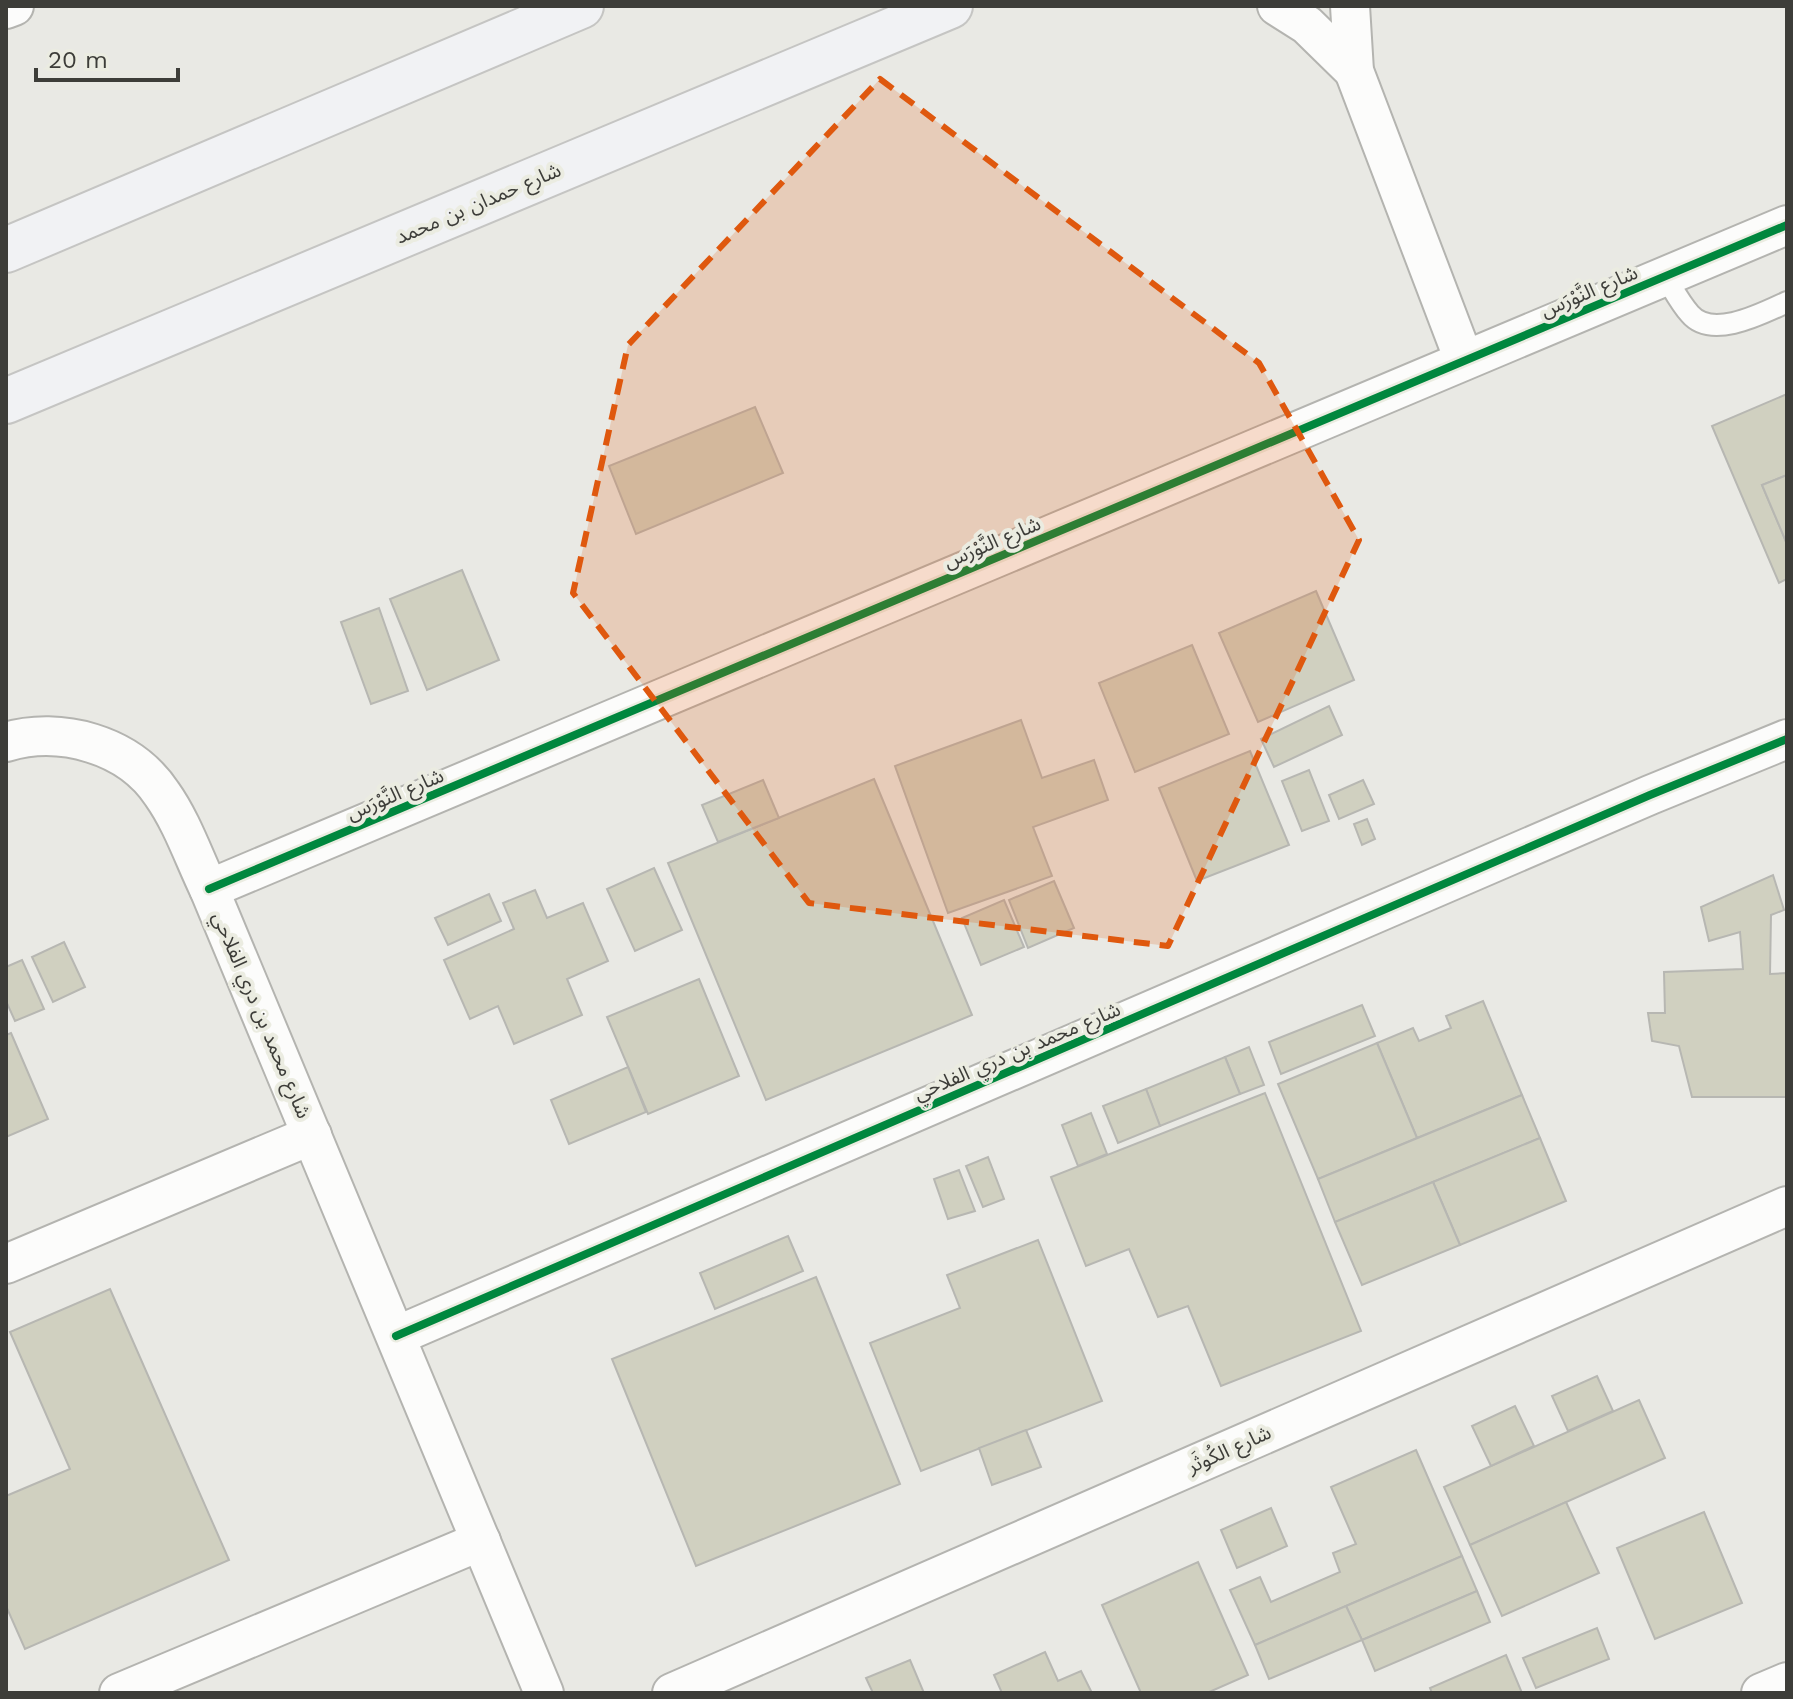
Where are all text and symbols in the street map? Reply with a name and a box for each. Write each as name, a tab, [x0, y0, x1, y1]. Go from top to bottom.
scale bar	[36, 32, 178, 82]
text: 20 m	[48, 46, 108, 74]
street label: شارع حمدان بن محمد	[392, 157, 565, 251]
street label: شارع النَّوْرَس	[1537, 259, 1642, 325]
street label: شارع النَّوْرَس	[940, 510, 1045, 576]
street label: شارع النَّوْرَس	[343, 762, 448, 828]
street label: شارع محمد بن دري الفلاحي	[204, 908, 316, 1123]
street label: شارع محمد بن دري الفلاحي	[910, 997, 1125, 1109]
street label: شارع الكُوثَر	[1182, 1419, 1276, 1481]

